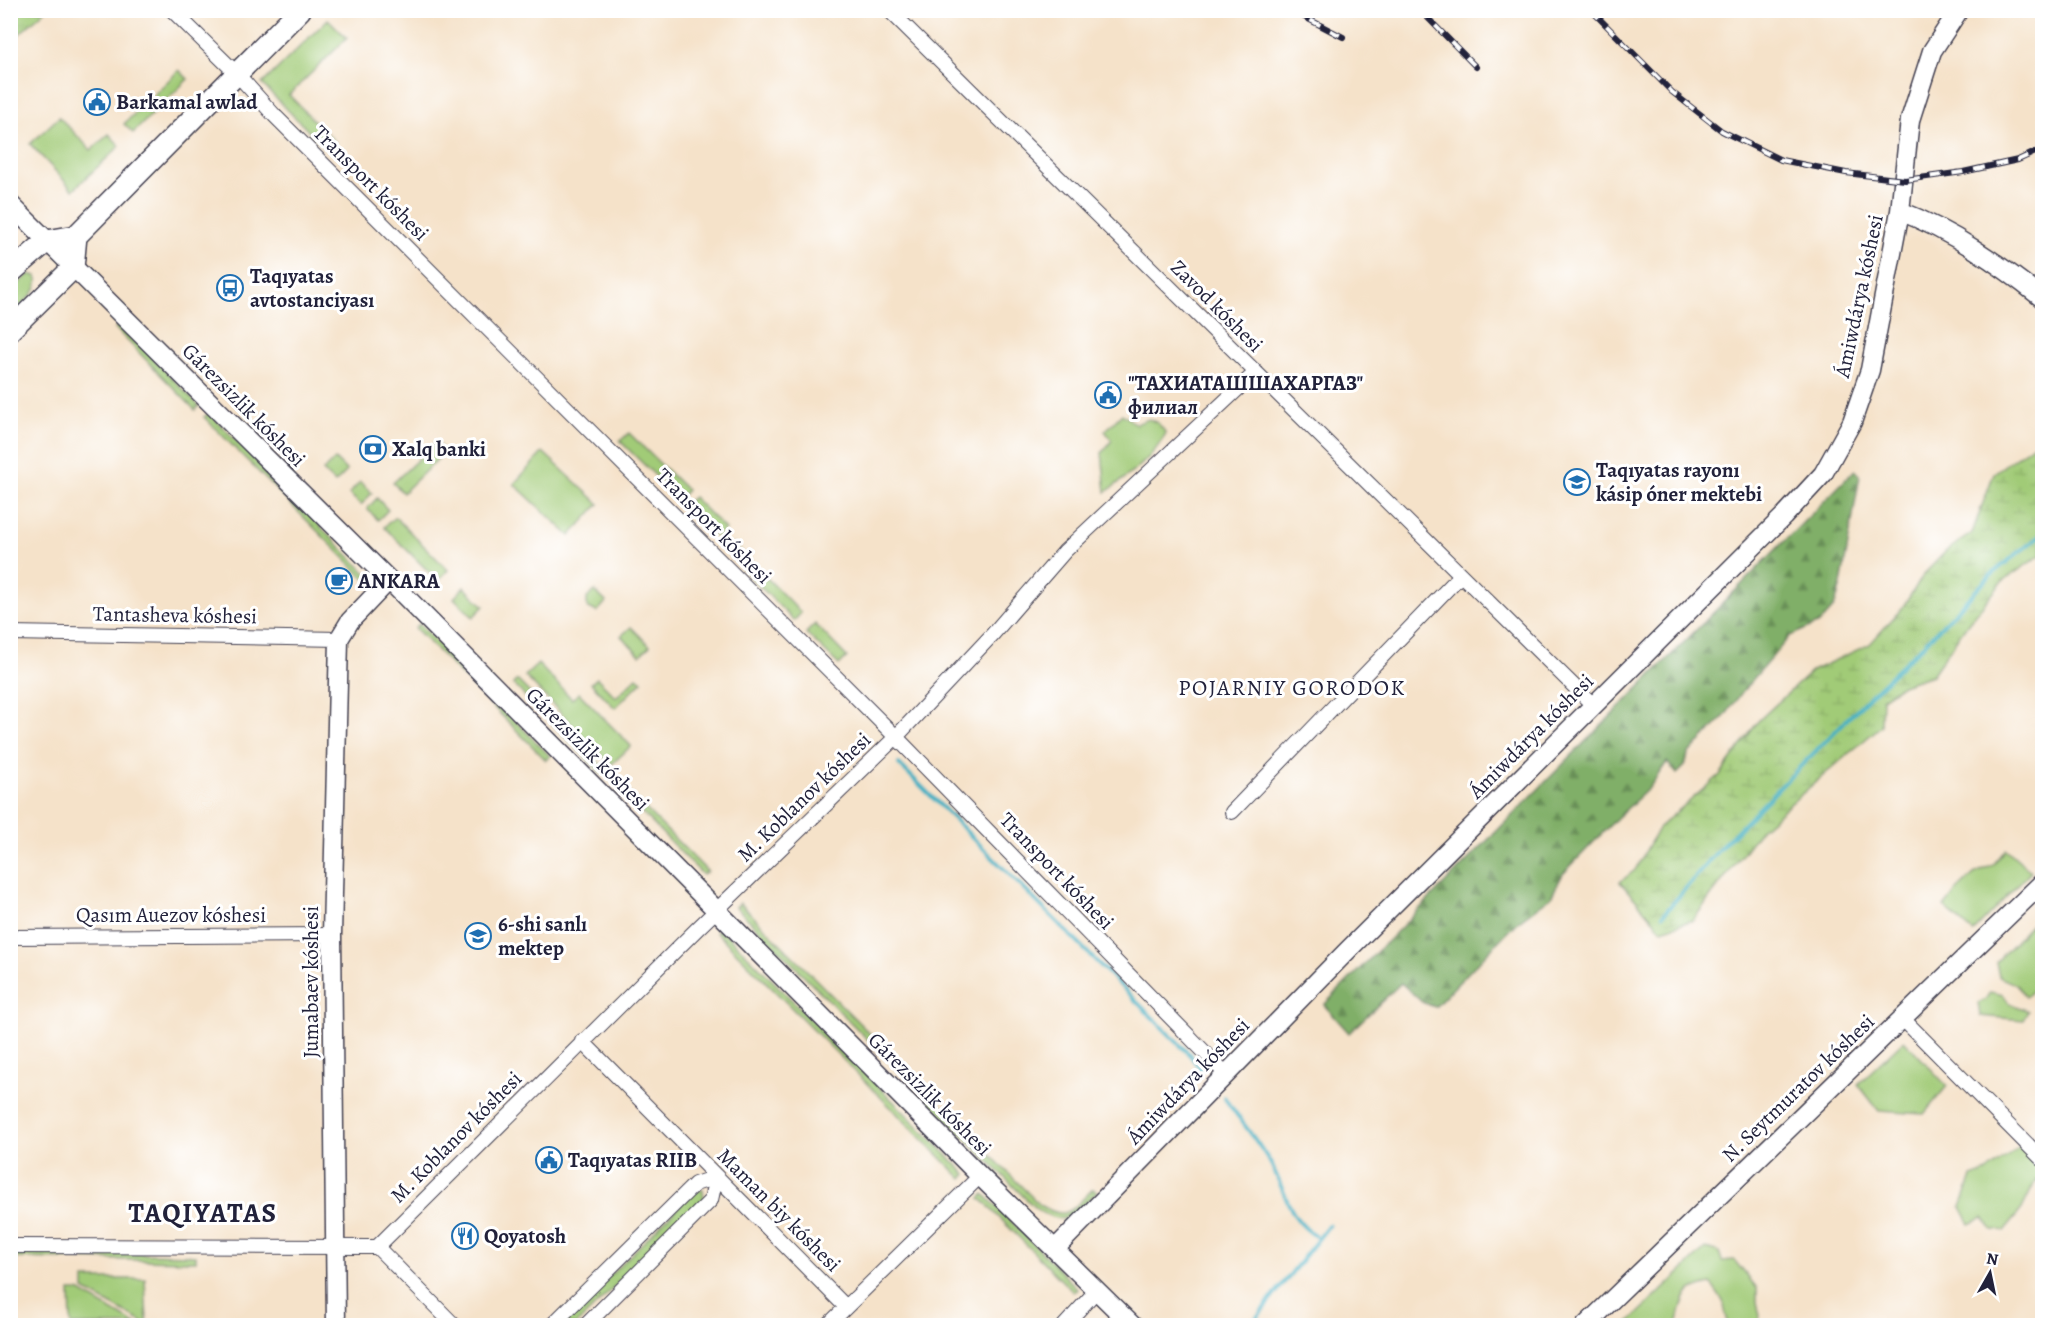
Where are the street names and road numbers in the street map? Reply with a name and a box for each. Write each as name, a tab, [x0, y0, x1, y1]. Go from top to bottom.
street label: Transport kóshesi	[307, 119, 435, 247]
street label: Ámiwdárya kóshesi	[1828, 212, 1890, 381]
street label: Zavod kóshesi	[1165, 254, 1269, 358]
street label: Gárezsizlik kóshesi	[176, 337, 312, 473]
street label: Transport kóshesi	[650, 462, 778, 590]
street label: Tantasheva kóshesi	[93, 600, 257, 630]
street label: Ámiwdárya kóshesi	[1462, 667, 1600, 805]
street label: Gárezsizlik kóshesi	[520, 681, 656, 817]
street label: M. Koblanov kóshesi	[731, 726, 877, 868]
street label: Transport kóshesi	[994, 806, 1120, 936]
street label: Qasım Auezov kóshesi	[76, 901, 266, 929]
street label: Jumabaev kóshesi	[297, 906, 325, 1058]
street label: N. Seytmuratov kóshesi	[1716, 1008, 1880, 1168]
street label: Ámiwdárya kóshesi	[1120, 1012, 1256, 1151]
street label: Gárezsizlik kóshesi	[862, 1026, 998, 1162]
street label: M. Koblanov kóshesi	[384, 1065, 528, 1209]
street label: Maman biy kóshesi	[711, 1142, 847, 1278]

